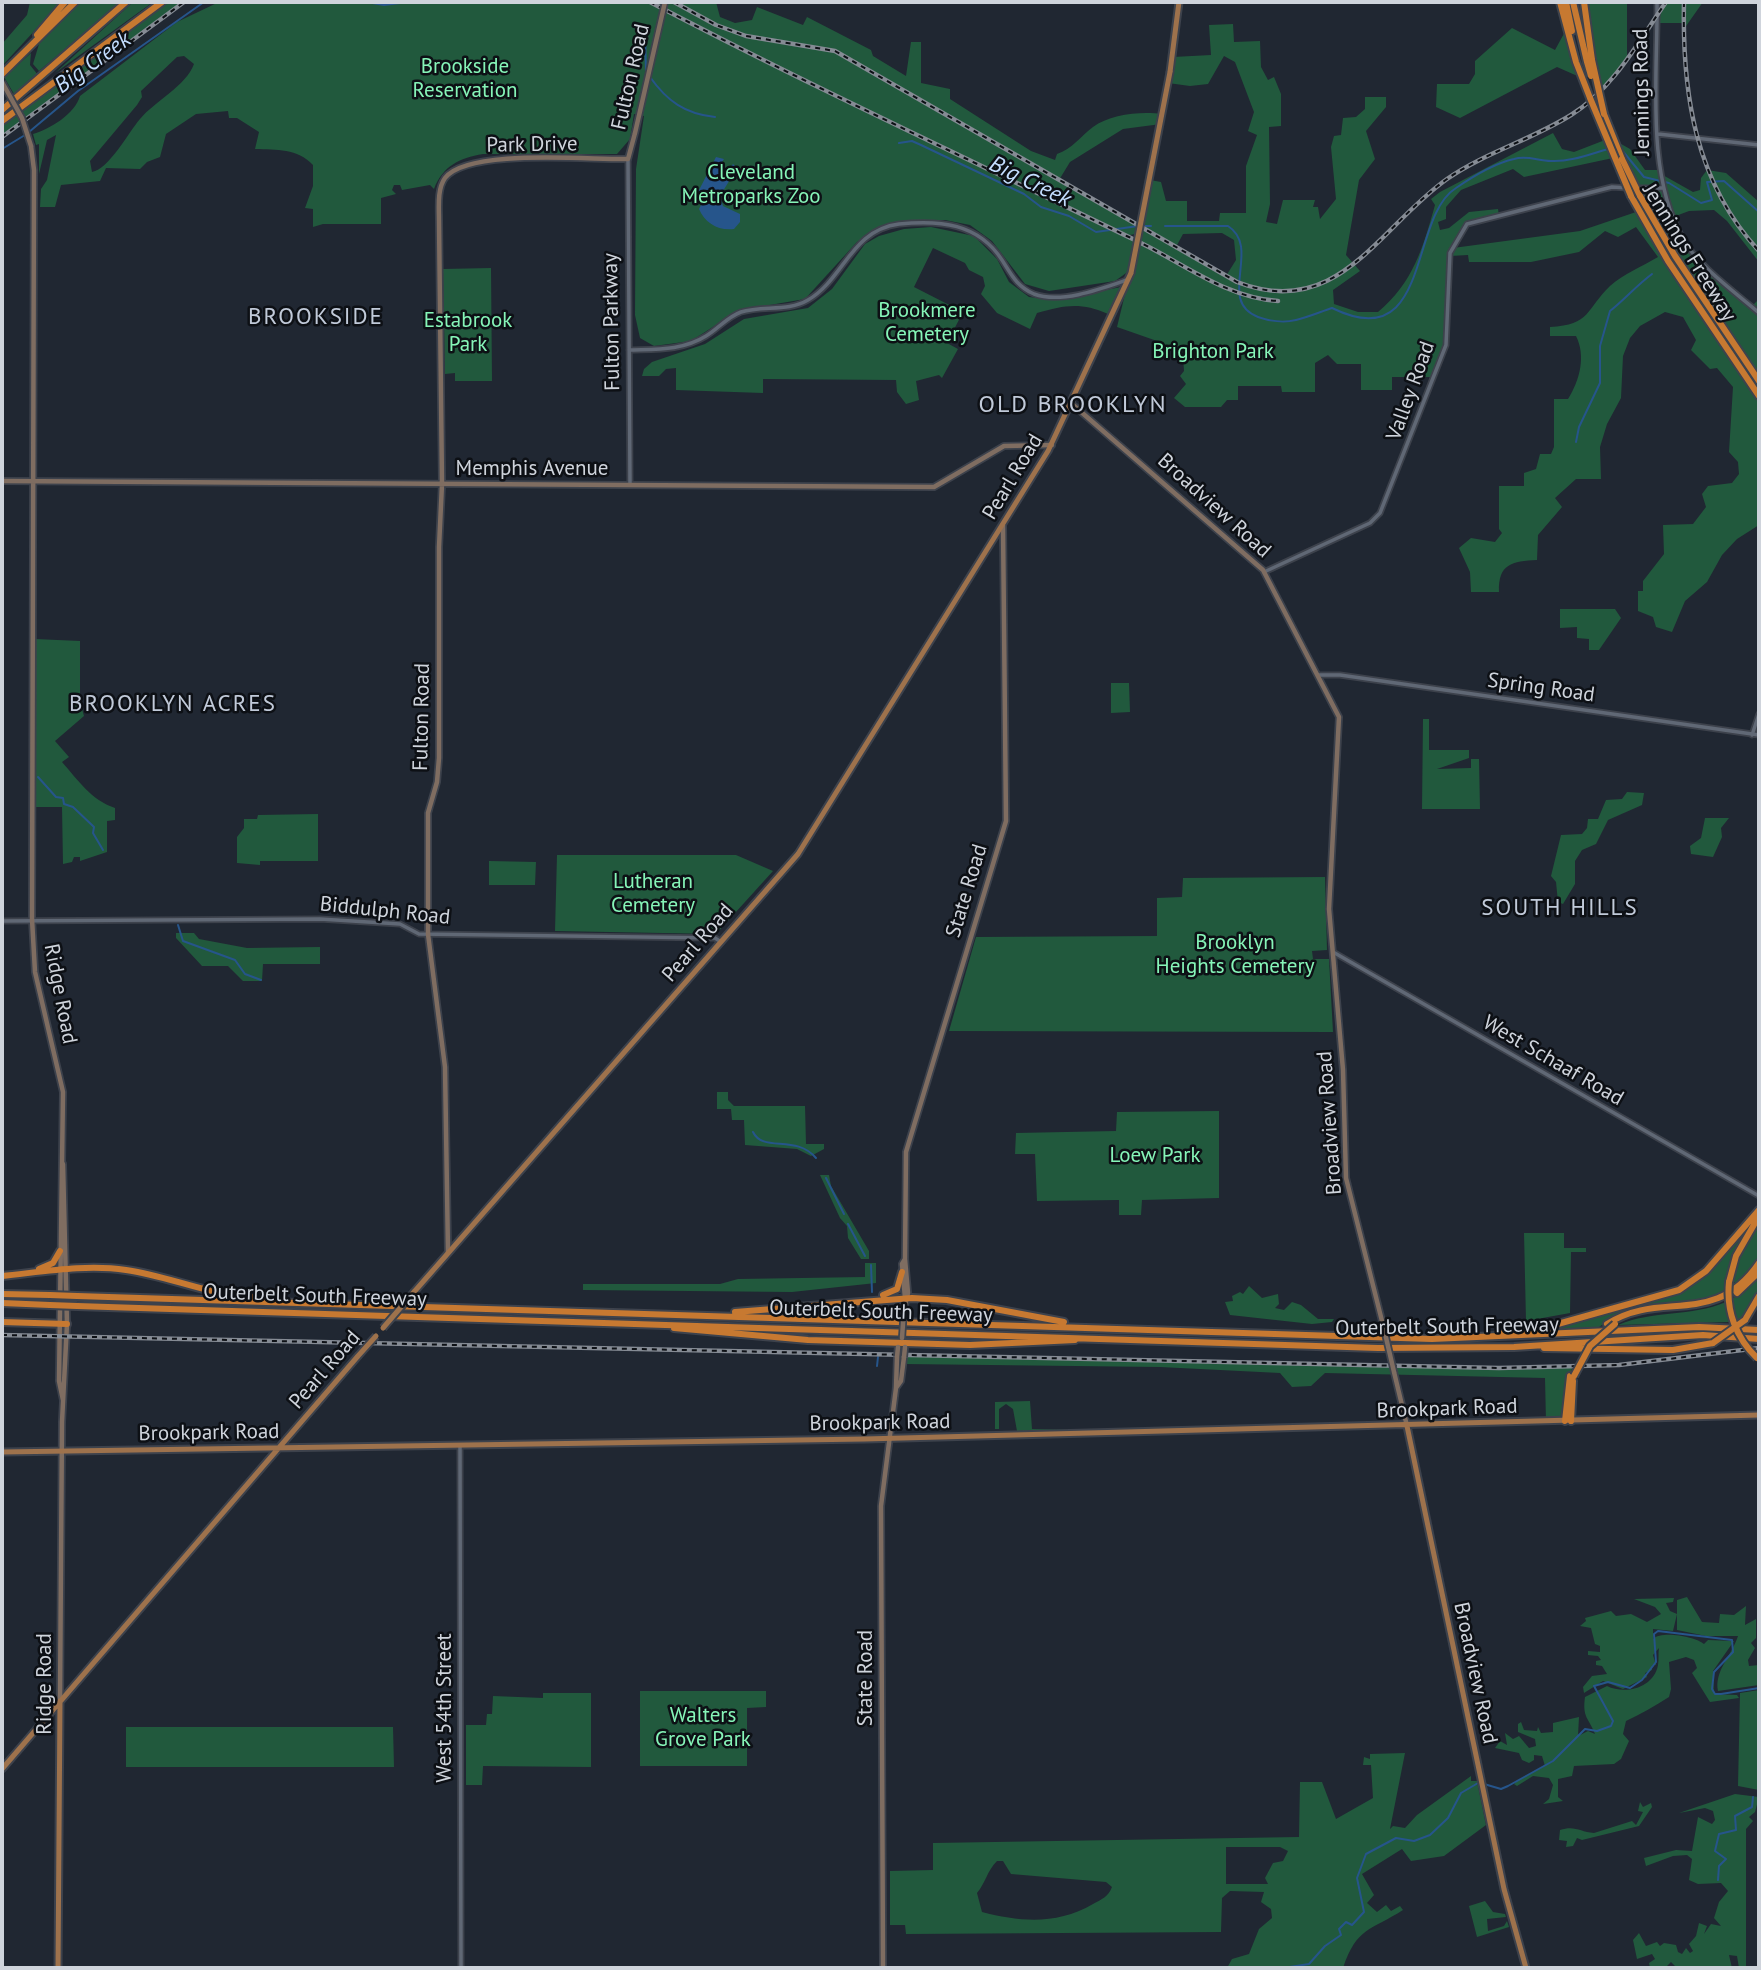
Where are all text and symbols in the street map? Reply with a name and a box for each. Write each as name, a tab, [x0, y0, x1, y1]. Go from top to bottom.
street label: Fulton Road	[607, 22, 655, 132]
water label: Big Creek	[49, 26, 137, 100]
street label: Jennings Road	[1628, 28, 1656, 156]
park label: Brookside Reservation	[413, 54, 517, 104]
street label: Park Drive	[486, 132, 578, 158]
water label: Big Creek	[985, 150, 1075, 214]
park label: Cleveland Metroparks Zoo	[681, 160, 821, 210]
street label: Jennings Freeway	[1637, 180, 1741, 326]
street label: Fulton Parkway	[598, 253, 626, 391]
park label: Brookmere Cemetery	[878, 298, 976, 348]
district label: BROOKSIDE	[249, 303, 383, 331]
park label: Estabrook Park	[424, 308, 512, 358]
street label: Valley Road	[1381, 338, 1441, 444]
park label: Brighton Park	[1152, 339, 1274, 365]
district label: OLD BROOKLYN	[980, 391, 1166, 419]
street label: Pearl Road	[978, 430, 1048, 524]
street label: Broadview Road	[1152, 448, 1276, 564]
street label: Memphis Avenue	[456, 456, 608, 482]
street label: Fulton Road	[408, 663, 436, 771]
street label: Spring Road	[1486, 668, 1596, 708]
district label: BROOKLYN ACRES	[71, 690, 275, 718]
street label: State Road	[941, 841, 993, 941]
park label: Lutheran Cemetery	[611, 869, 695, 919]
street label: Biddulph Road	[319, 892, 451, 930]
district label: SOUTH HILLS	[1483, 894, 1637, 922]
street label: Pearl Road	[657, 899, 739, 987]
park label: Brooklyn Heights Cemetery	[1156, 930, 1314, 980]
street label: Ridge Road	[38, 942, 82, 1046]
street label: West Schaaf Road	[1478, 1010, 1628, 1112]
street label: Broadview Road	[1312, 1050, 1348, 1196]
park label: Loew Park	[1110, 1143, 1200, 1169]
street label: Outerbelt South Freeway	[203, 1280, 427, 1312]
street label: Outerbelt South Freeway	[769, 1296, 993, 1328]
street label: Outerbelt South Freeway	[1335, 1312, 1559, 1342]
street label: Pearl Road	[284, 1326, 366, 1414]
street label: Brookpark Road	[1376, 1394, 1518, 1424]
street label: Brookpark Road	[809, 1409, 951, 1437]
street label: Brookpark Road	[138, 1419, 280, 1447]
street label: Broadview Road	[1448, 1600, 1502, 1746]
street label: State Road	[853, 1630, 879, 1726]
street label: Ridge Road	[32, 1633, 58, 1735]
street label: West 54th Street	[432, 1633, 458, 1783]
park label: Walters Grove Park	[655, 1703, 751, 1753]

